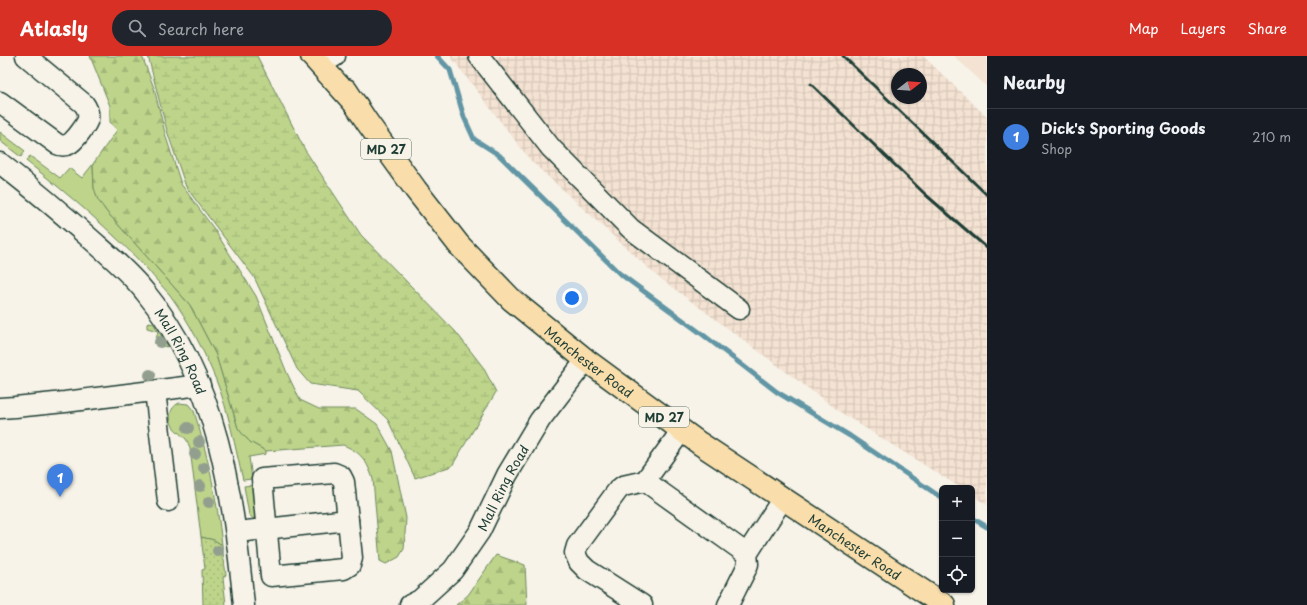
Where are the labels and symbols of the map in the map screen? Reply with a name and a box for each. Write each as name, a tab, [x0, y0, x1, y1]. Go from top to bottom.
north arrow	[891, 68, 927, 104]
road number: MD 27	[361, 139, 411, 159]
your location	[562, 288, 582, 308]
street label: Mall Ring Road	[151, 304, 212, 397]
street label: Manchester Road	[541, 321, 638, 402]
road number: MD 27	[639, 407, 689, 427]
street label: Mall Ring Road	[472, 441, 533, 534]
pin: 1	[47, 464, 73, 497]
street label: Manchester Road	[805, 509, 905, 584]

